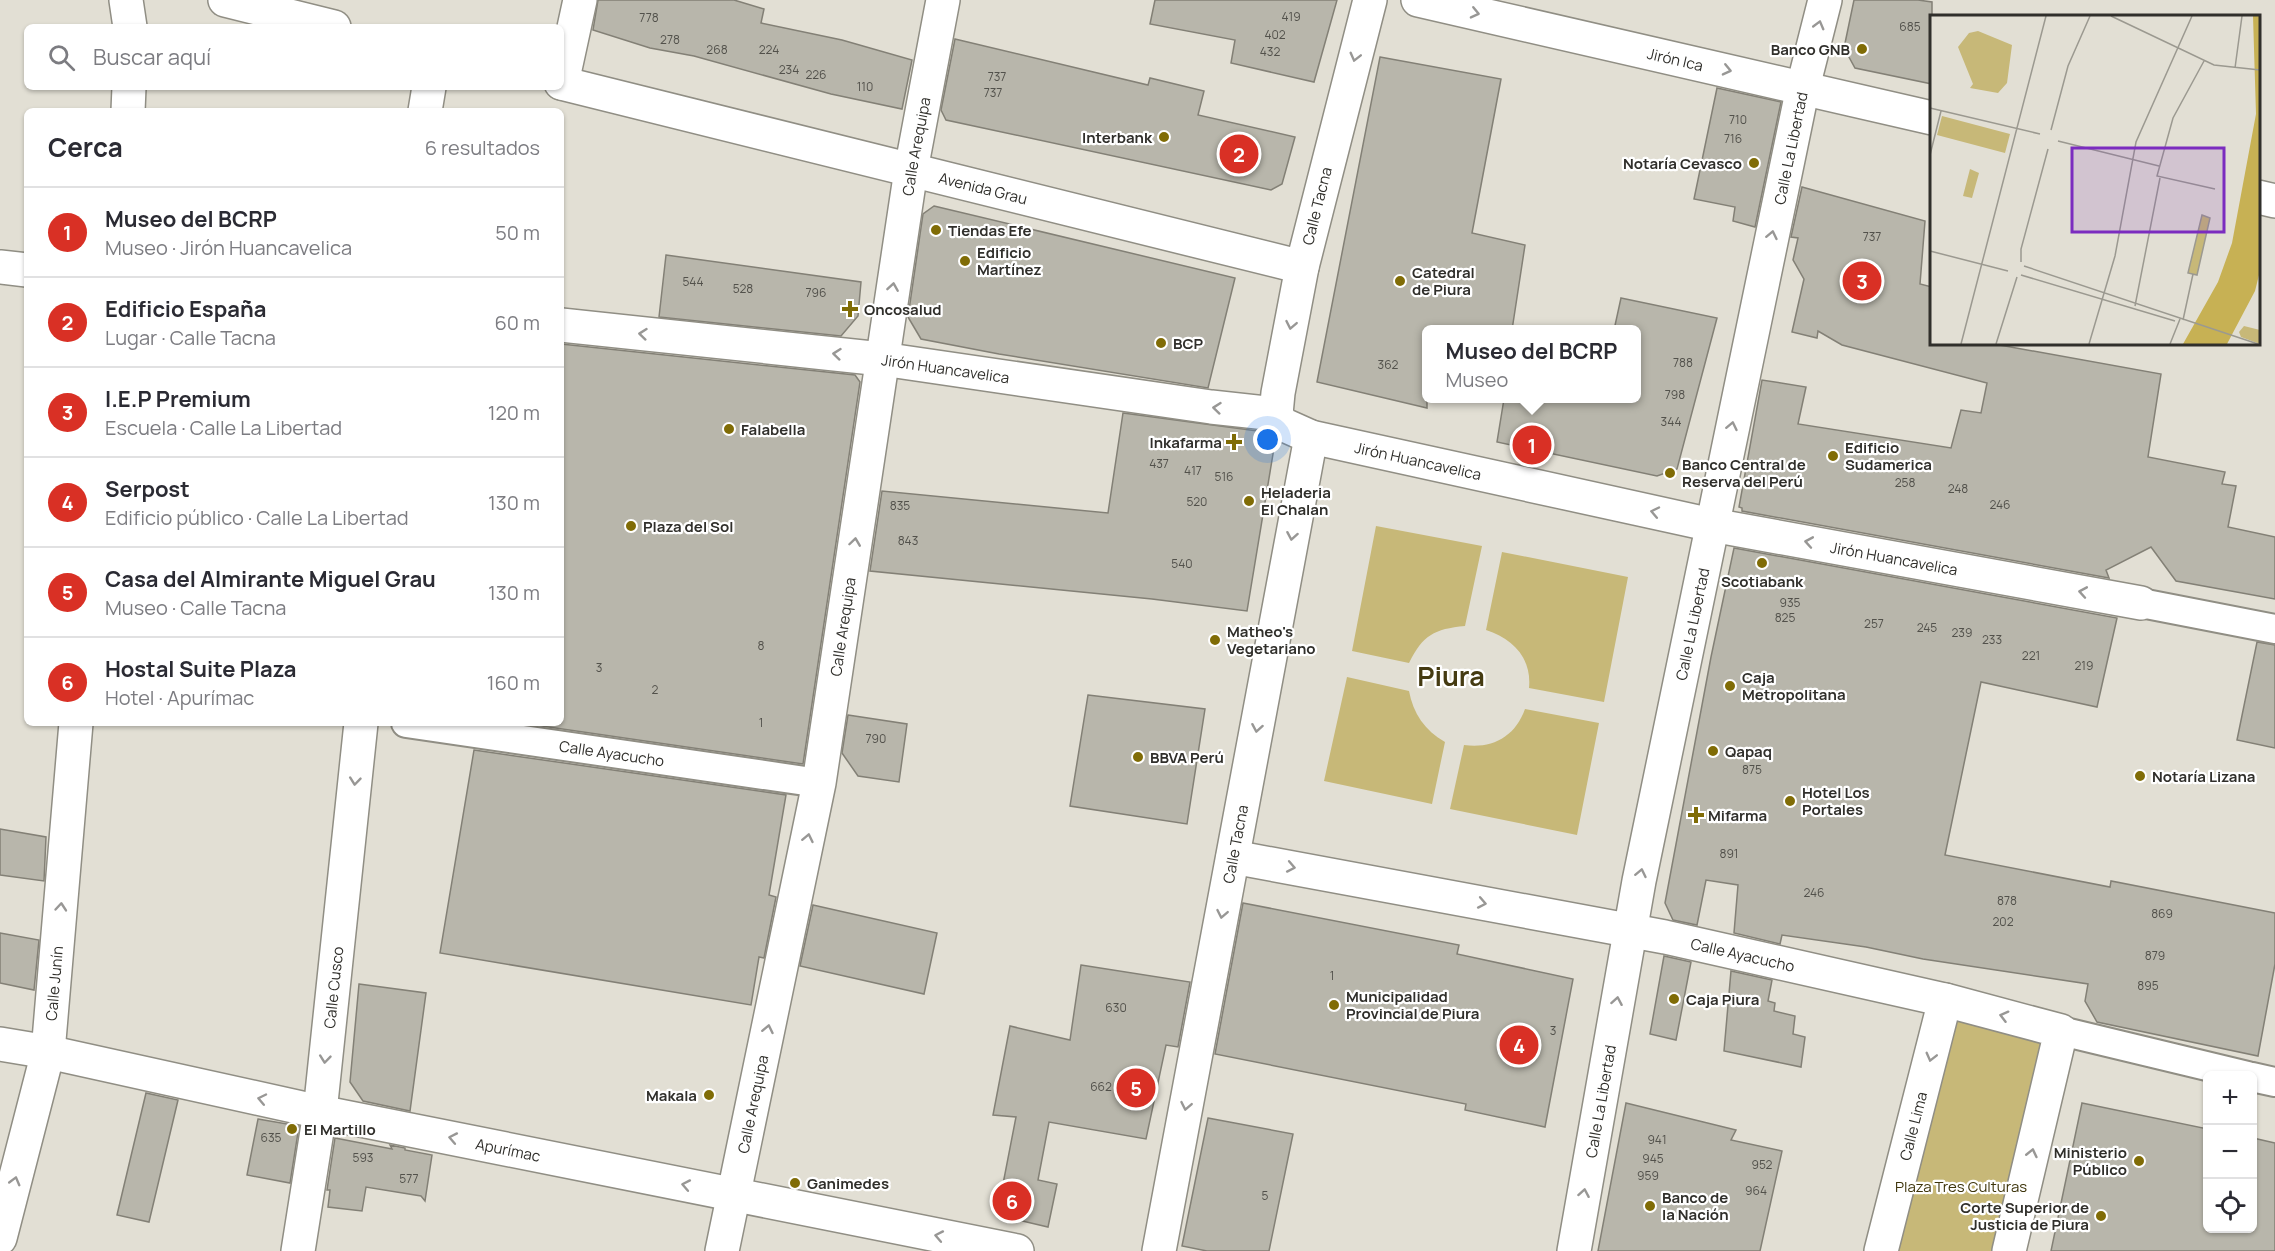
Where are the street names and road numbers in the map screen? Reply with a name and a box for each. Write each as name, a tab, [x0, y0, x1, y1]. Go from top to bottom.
street label: Jirón Ica	[1645, 42, 1705, 76]
street label: Calle La Libertad	[1769, 90, 1812, 206]
street label: Calle Arequipa	[897, 95, 935, 197]
street label: Calle Tacna	[1297, 165, 1337, 247]
street label: Avenida Grau	[937, 167, 1030, 209]
street label: Jirón Huancavelica	[880, 349, 1011, 388]
street label: Jirón Huancavelica	[1353, 436, 1483, 485]
street label: Jirón Huancavelica	[1829, 536, 1959, 580]
street label: Calle La Libertad	[1670, 566, 1714, 682]
street label: Calle Arequipa	[825, 576, 860, 678]
street label: Calle Ayacucho	[558, 735, 666, 771]
street label: Calle Tacna	[1217, 803, 1253, 885]
street label: Calle Ayacucho	[1689, 933, 1797, 976]
street label: Calle Junín	[40, 945, 67, 1022]
street label: Calle Cusco	[318, 945, 348, 1029]
street label: Calle La Libertad	[1580, 1043, 1621, 1159]
street label: Calle Arequipa	[732, 1053, 773, 1155]
street label: Calle Lima	[1894, 1089, 1932, 1163]
street label: Apurímac	[474, 1133, 542, 1166]

